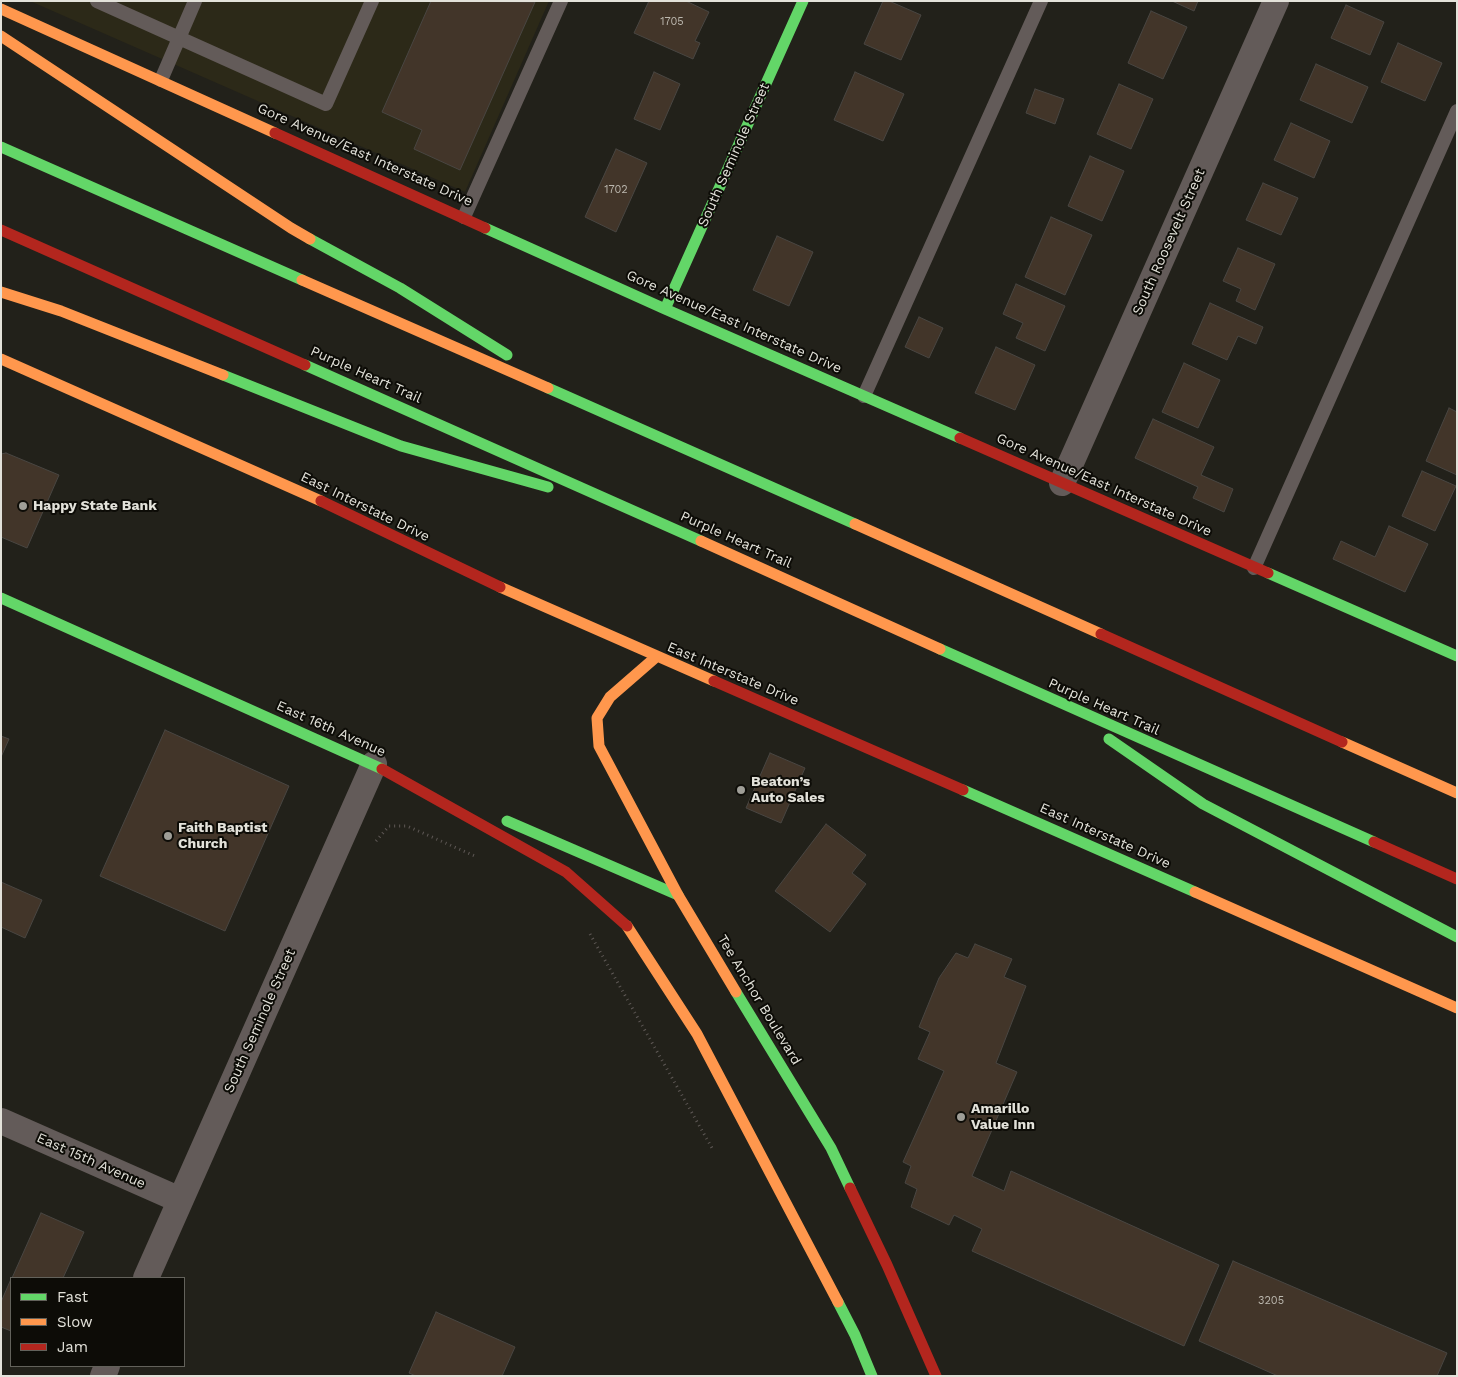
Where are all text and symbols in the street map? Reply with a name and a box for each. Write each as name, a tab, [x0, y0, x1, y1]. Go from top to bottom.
house number: 1705	[660, 15, 684, 29]
street label: South Seminole Street	[695, 80, 773, 230]
street label: Gore Avenue/East Interstate Drive	[255, 100, 475, 210]
street label: South Roosevelt Street	[1129, 166, 1209, 318]
house number: 1702	[604, 183, 628, 197]
street label: Gore Avenue/East Interstate Drive	[624, 267, 844, 377]
street label: Purple Heart Trail	[308, 343, 424, 407]
street label: Gore Avenue/East Interstate Drive	[994, 430, 1214, 540]
street label: East Interstate Drive	[298, 468, 432, 546]
place label: Happy State Bank	[33, 498, 157, 514]
marker: Happy State Bank	[17, 500, 29, 512]
street label: Purple Heart Trail	[678, 508, 794, 572]
street label: East Interstate Drive	[665, 639, 801, 709]
street label: Purple Heart Trail	[1046, 675, 1162, 739]
street label: East 16th Avenue	[274, 697, 388, 761]
place label: Beaton’s Auto Sales	[751, 774, 825, 806]
marker: Beaton’s Auto Sales	[735, 784, 747, 796]
street label: East Interstate Drive	[1037, 800, 1173, 872]
place label: Faith Baptist Church	[178, 820, 267, 852]
marker: Faith Baptist Church	[162, 830, 174, 842]
street label: Tee Anchor Boulevard	[713, 932, 805, 1068]
street label: South Seminole Street	[221, 946, 299, 1096]
place label: Amarillo Value Inn	[971, 1101, 1035, 1134]
marker: Amarillo Value Inn	[955, 1111, 967, 1123]
street label: East 15th Avenue	[34, 1129, 148, 1193]
legend	[10, 1277, 185, 1367]
text: Fast	[57, 1288, 88, 1306]
house number: 3205	[1258, 1294, 1284, 1308]
text: Slow	[57, 1313, 93, 1331]
text: Jam	[57, 1338, 88, 1356]

